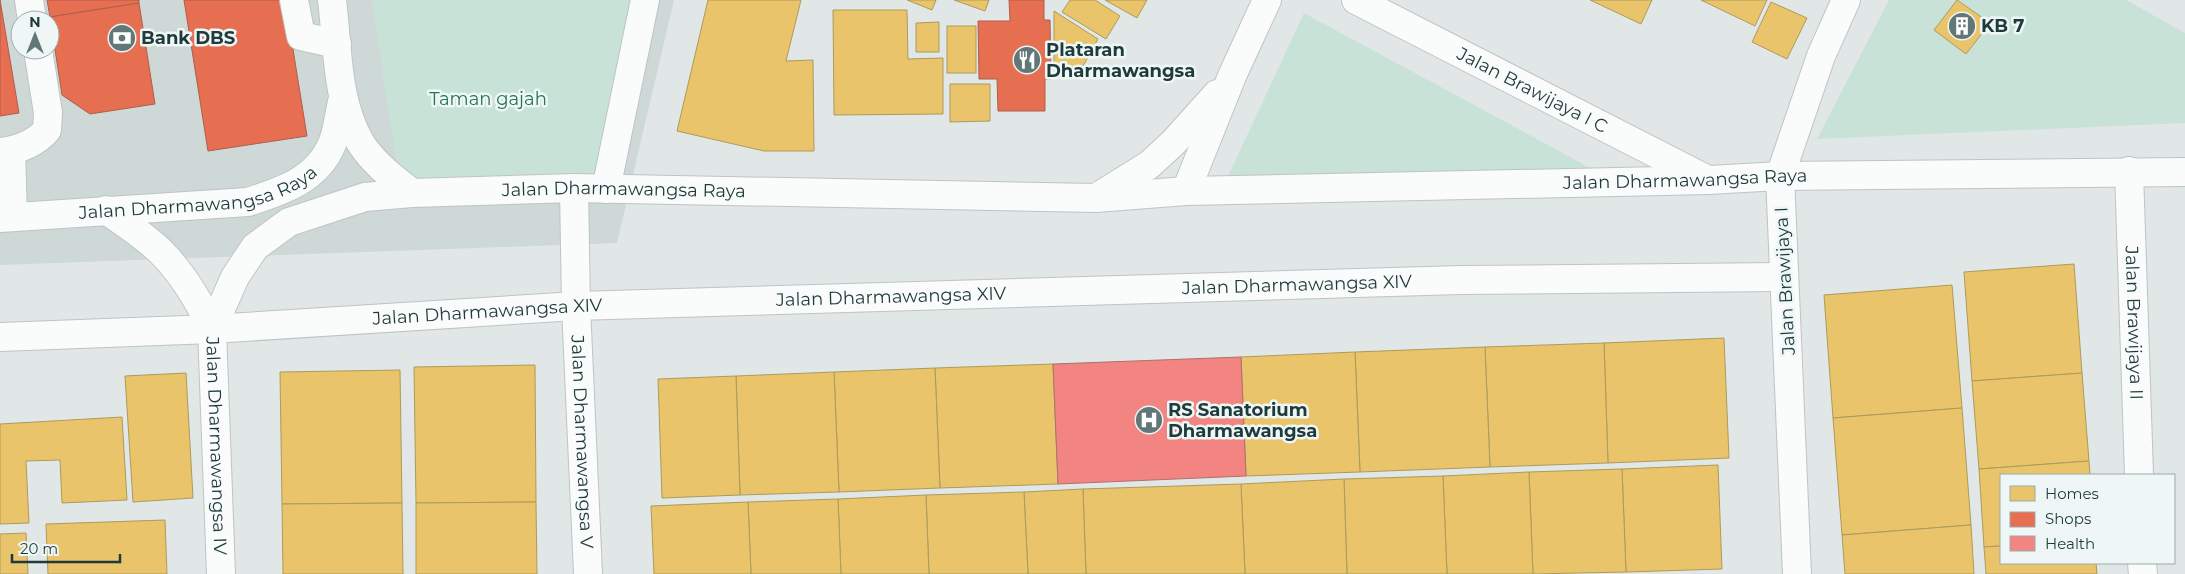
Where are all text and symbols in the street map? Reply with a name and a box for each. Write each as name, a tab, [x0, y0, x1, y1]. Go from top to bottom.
north arrow	[10, 10, 60, 60]
building icon: KB 7	[1947, 11, 1977, 41]
text: N	[29, 13, 41, 31]
place label: KB 7	[1981, 15, 2024, 37]
bank icon: Bank DBS	[107, 23, 137, 53]
place label: Bank DBS	[141, 27, 235, 49]
place label: Plataran Dharmawangsa	[1046, 39, 1195, 82]
street label: Jalan Brawijaya I C	[1452, 42, 1611, 138]
restaurant icon: Plataran Dharmawangsa	[1012, 45, 1042, 75]
park label: Taman gajah	[429, 88, 547, 110]
street label: Jalan Dharmawangsa Raya	[77, 161, 322, 224]
street label: Jalan Dharmawangsa Raya	[1562, 165, 1807, 194]
street label: Jalan Dharmawangsa Raya	[500, 177, 746, 202]
street label: Jalan Brawijaya I	[1770, 206, 1800, 357]
street label: Jalan Brawijaya II	[2120, 245, 2148, 400]
street label: Jalan Dharmawangsa XIV	[1180, 270, 1413, 299]
street label: Jalan Dharmawangsa XIV	[775, 282, 1007, 311]
street label: Jalan Dharmawangsa XIV	[371, 294, 603, 330]
street label: Jalan Dharmawangsa V	[566, 334, 598, 549]
street label: Jalan Dharmawangsa IV	[201, 335, 231, 556]
place label: RS Sanatorium Dharmawangsa	[1168, 399, 1317, 442]
hospital icon: RS Sanatorium Dharmawangsa	[1134, 405, 1164, 435]
legend	[2000, 474, 2175, 564]
text: Homes	[2045, 484, 2099, 503]
text: Shops	[2045, 509, 2091, 528]
scale bar	[12, 532, 120, 564]
text: Health	[2045, 534, 2095, 553]
text: 20 m	[20, 539, 58, 558]

